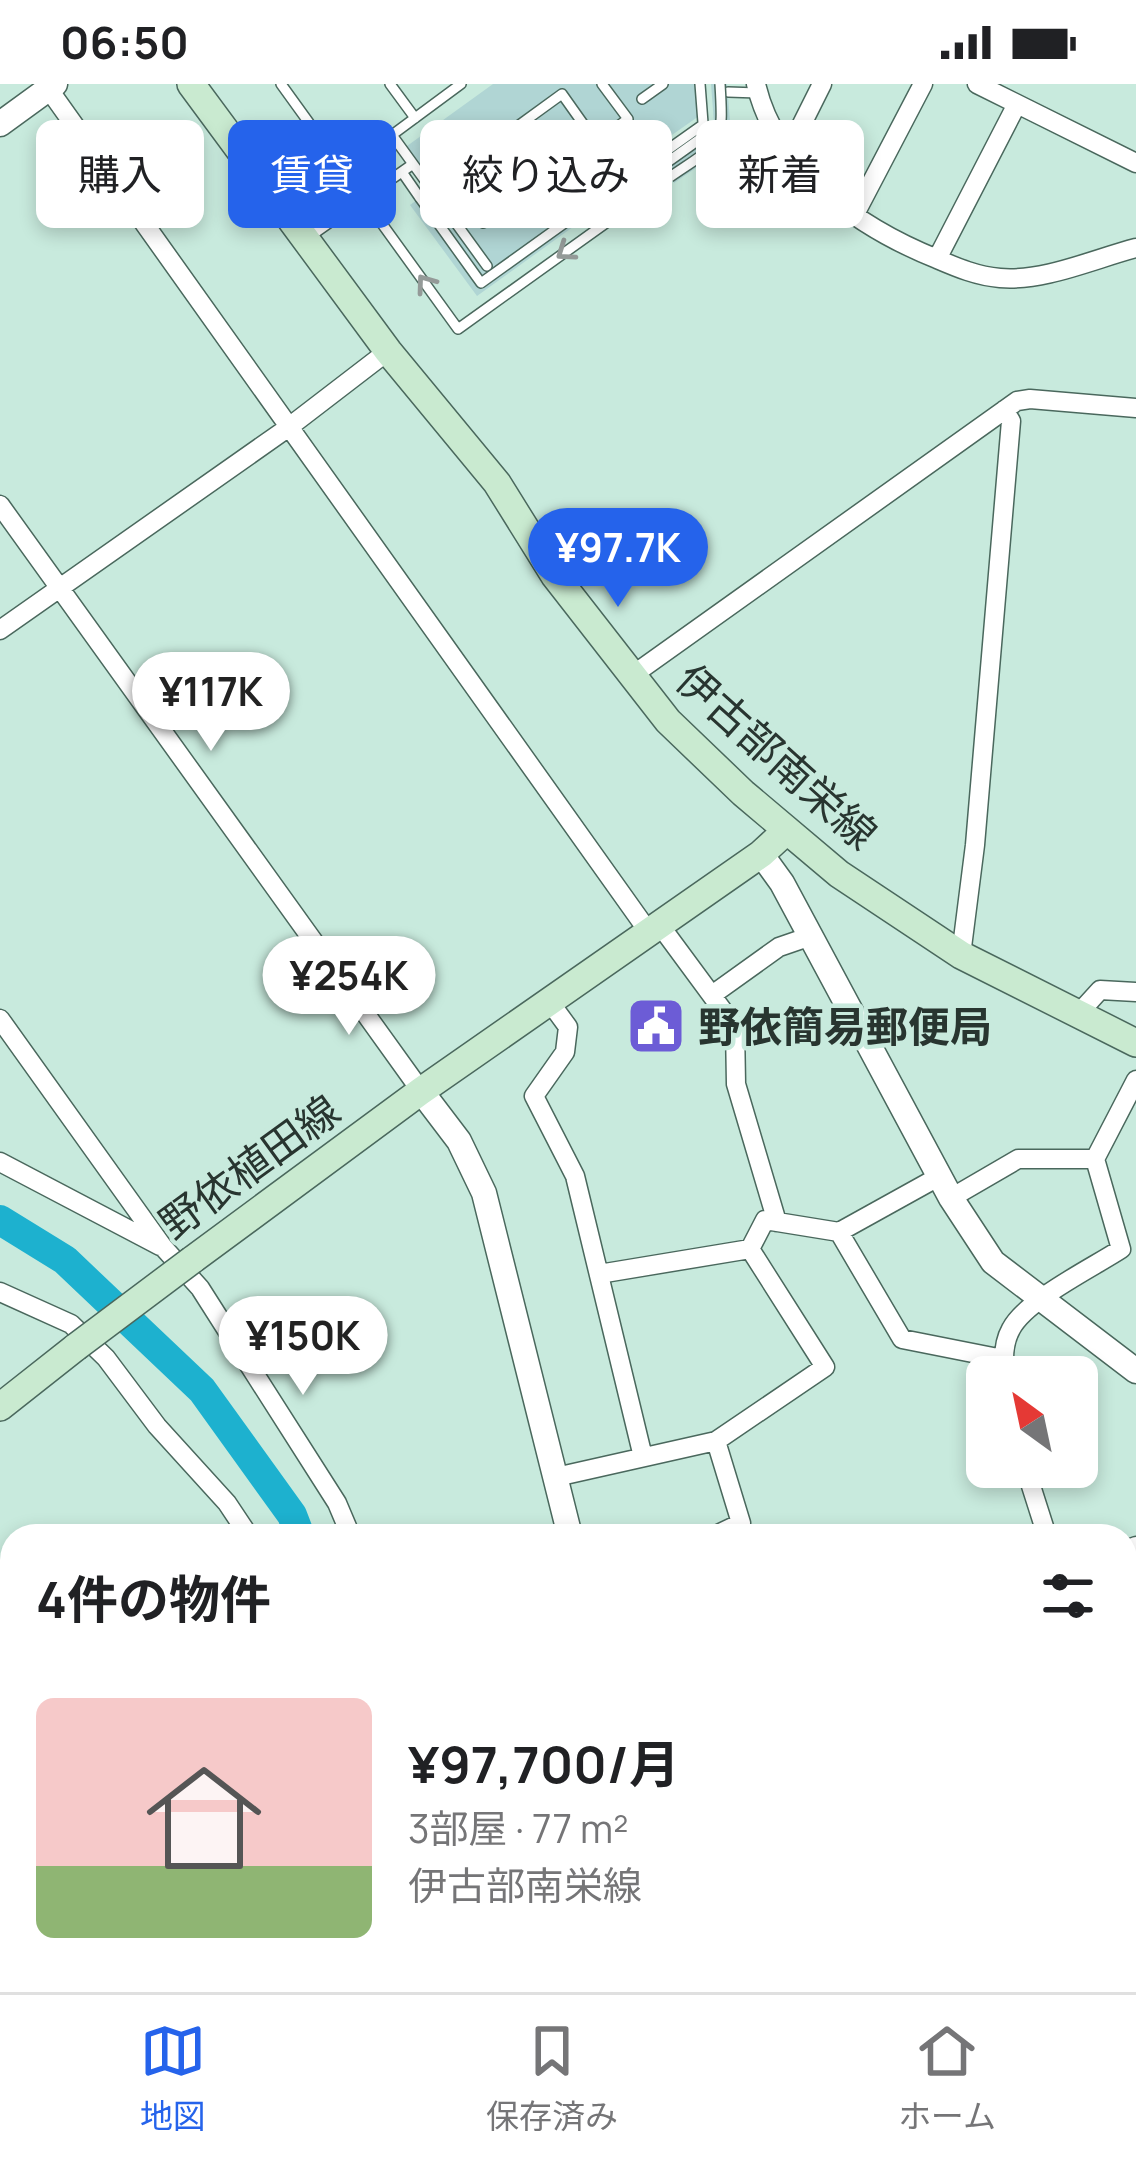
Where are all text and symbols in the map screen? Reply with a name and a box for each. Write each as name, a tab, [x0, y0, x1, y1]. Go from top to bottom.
text: 06:50	[60, 11, 189, 73]
chip: 購入	[36, 120, 204, 228]
chip: 賃貸	[228, 120, 396, 228]
chip: 絞り込み	[420, 120, 672, 228]
chip: 新着	[696, 120, 864, 228]
one-way arrow	[556, 238, 578, 260]
one-way arrow	[417, 274, 439, 296]
pin: ¥97.7K	[520, 508, 716, 610]
text: ¥97.7K	[555, 520, 681, 574]
street label: 伊古部南栄線	[664, 650, 890, 862]
pin: ¥117K	[127, 652, 295, 754]
text: ¥117K	[159, 664, 263, 718]
pin: ¥254K	[265, 936, 433, 1038]
text: ¥254K	[290, 948, 408, 1002]
public building icon: 野依簡易郵便局	[625, 995, 687, 1057]
place label: 野依簡易郵便局	[698, 997, 992, 1055]
street label: 野依植田線	[147, 1081, 351, 1251]
pin: ¥150K	[219, 1296, 387, 1398]
text: ¥150K	[246, 1308, 360, 1362]
north arrow	[966, 1356, 1098, 1488]
map controls	[966, 1356, 1098, 1488]
icon: filters	[1035, 1563, 1101, 1629]
text: 4件の物件	[36, 1564, 271, 1633]
text: ¥97,700/月	[408, 1729, 680, 1798]
icon: home	[132, 1746, 276, 1890]
text: 3部屋 · 77 m²	[408, 1801, 629, 1855]
text: 伊古部南栄線	[408, 1858, 642, 1912]
tab: 地図	[140, 2018, 206, 2138]
tab: 保存済み	[486, 2018, 618, 2138]
tab: ホーム	[898, 2018, 996, 2138]

